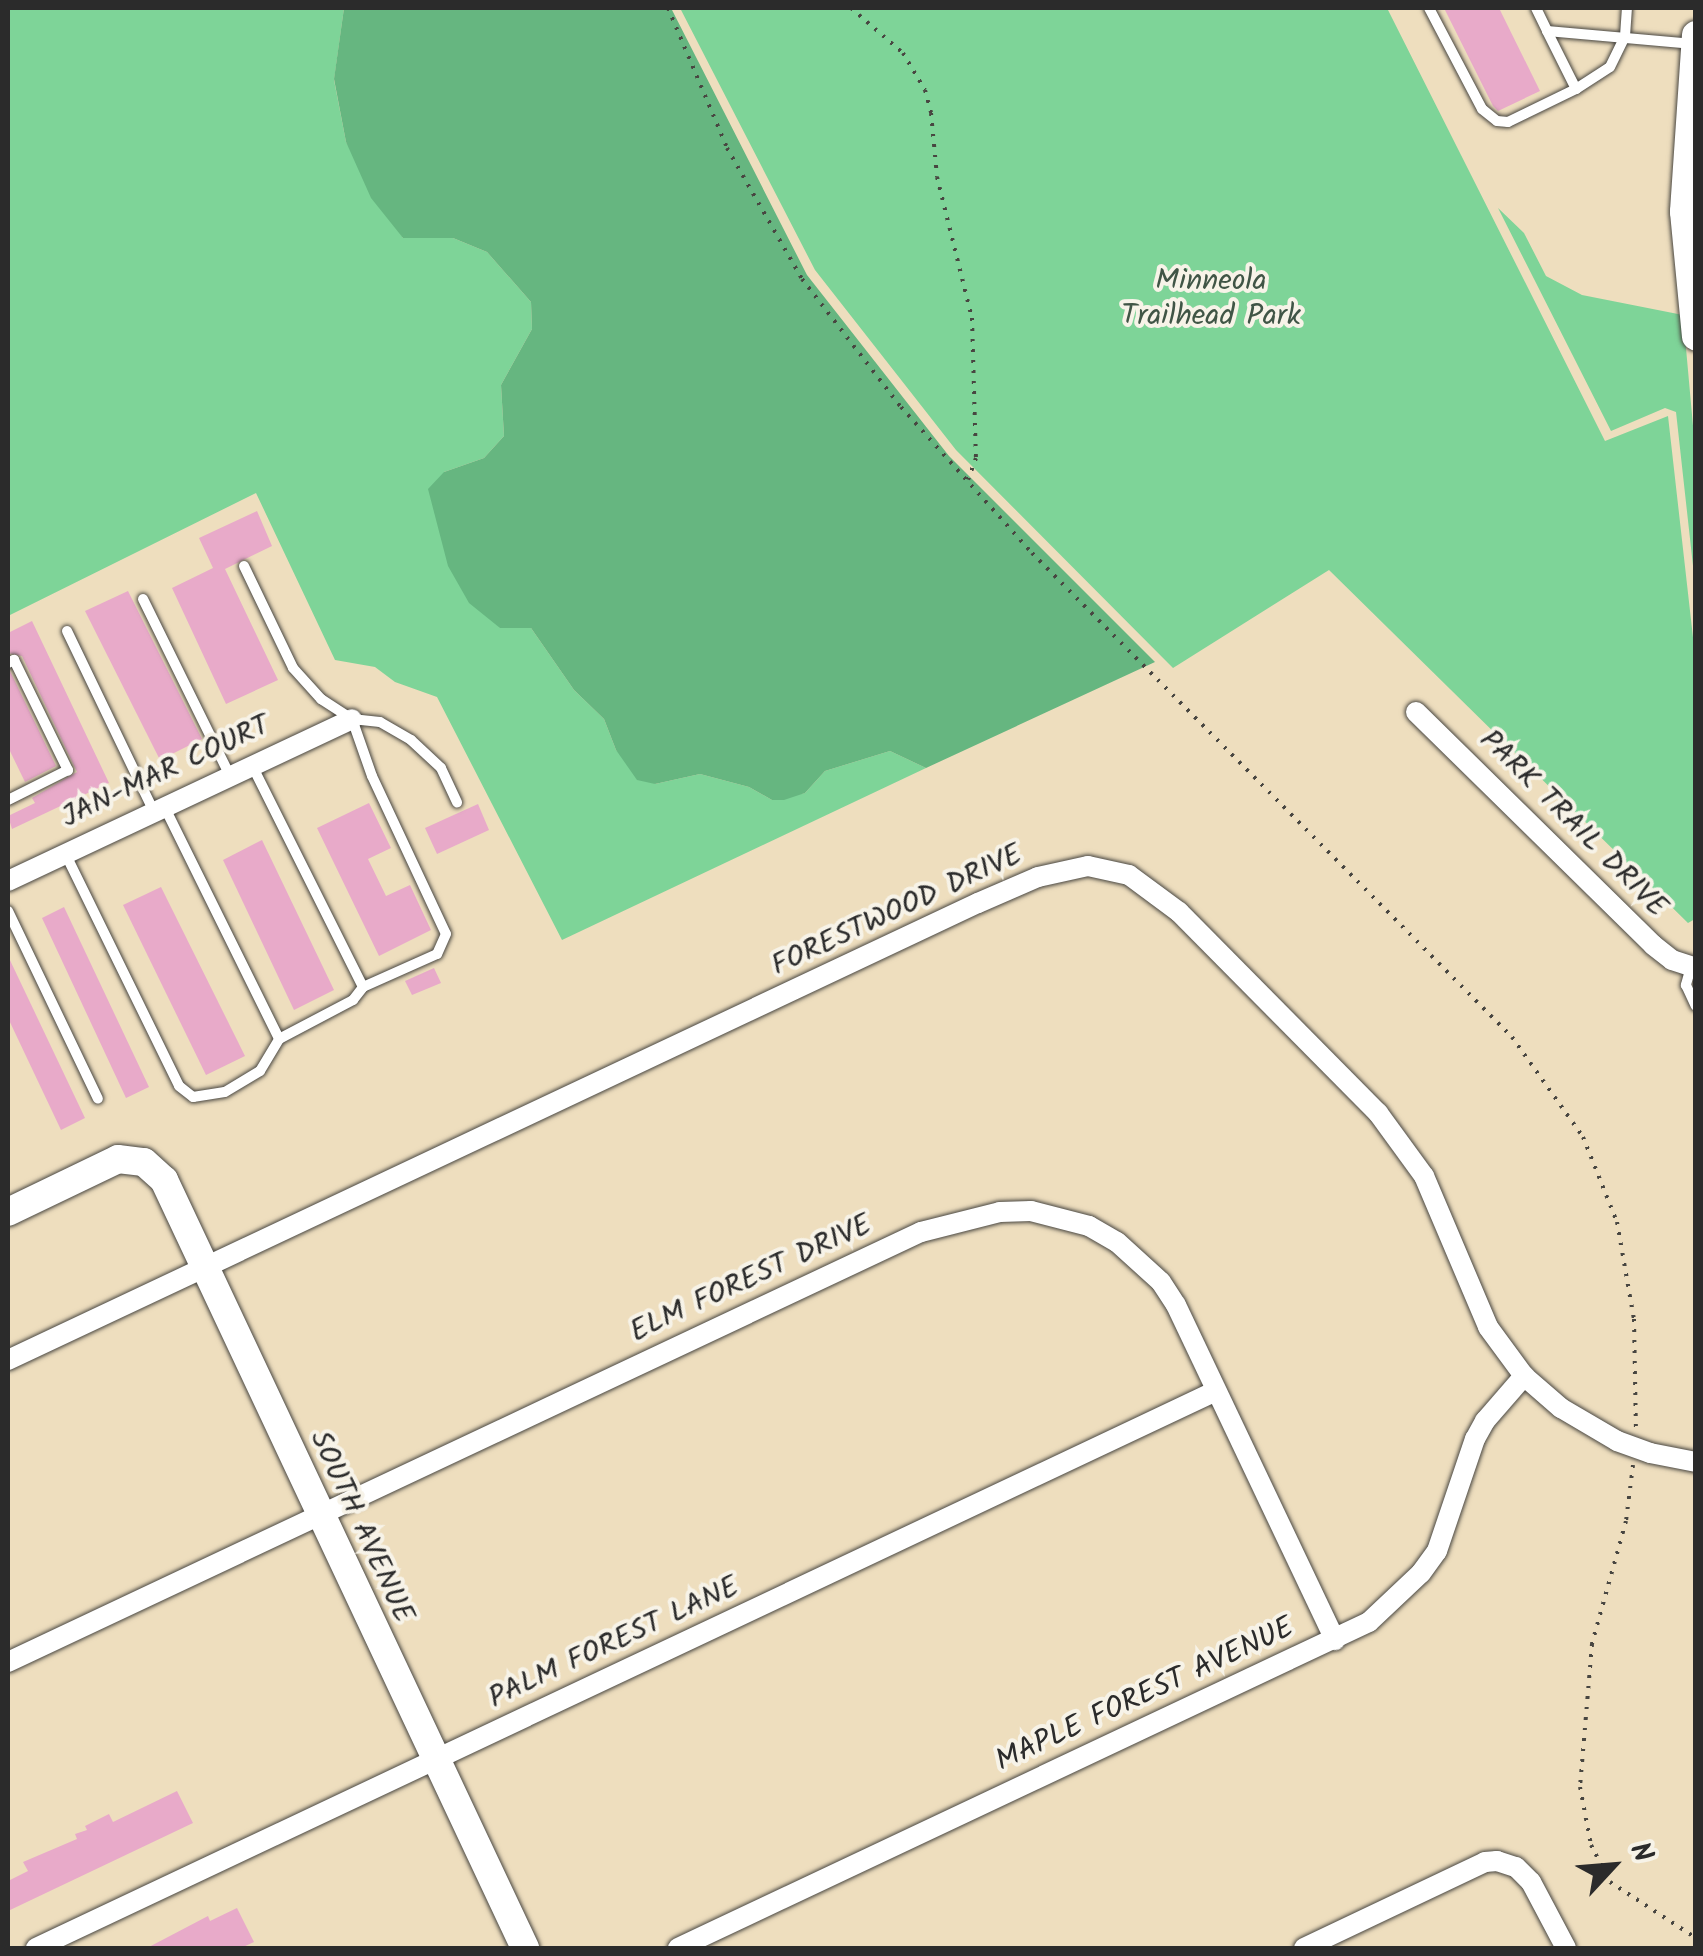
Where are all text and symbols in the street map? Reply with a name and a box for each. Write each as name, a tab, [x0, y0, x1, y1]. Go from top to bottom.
park label: Minneola Trailhead Park	[1121, 263, 1301, 334]
street label: JAN-MAR COURT	[56, 708, 276, 836]
street label: PARK TRAIL DRIVE	[1472, 723, 1674, 925]
street label: FORESTWOOD DRIVE	[766, 837, 1028, 985]
street label: ELM FOREST DRIVE	[624, 1207, 878, 1351]
street label: SOUTH AVENUE	[301, 1425, 421, 1629]
street label: PALM FOREST LANE	[483, 1569, 745, 1717]
street label: MAPLE FOREST AVENUE	[990, 1610, 1300, 1780]
north arrow	[1563, 1816, 1663, 1916]
text: N	[1616, 1835, 1665, 1870]

